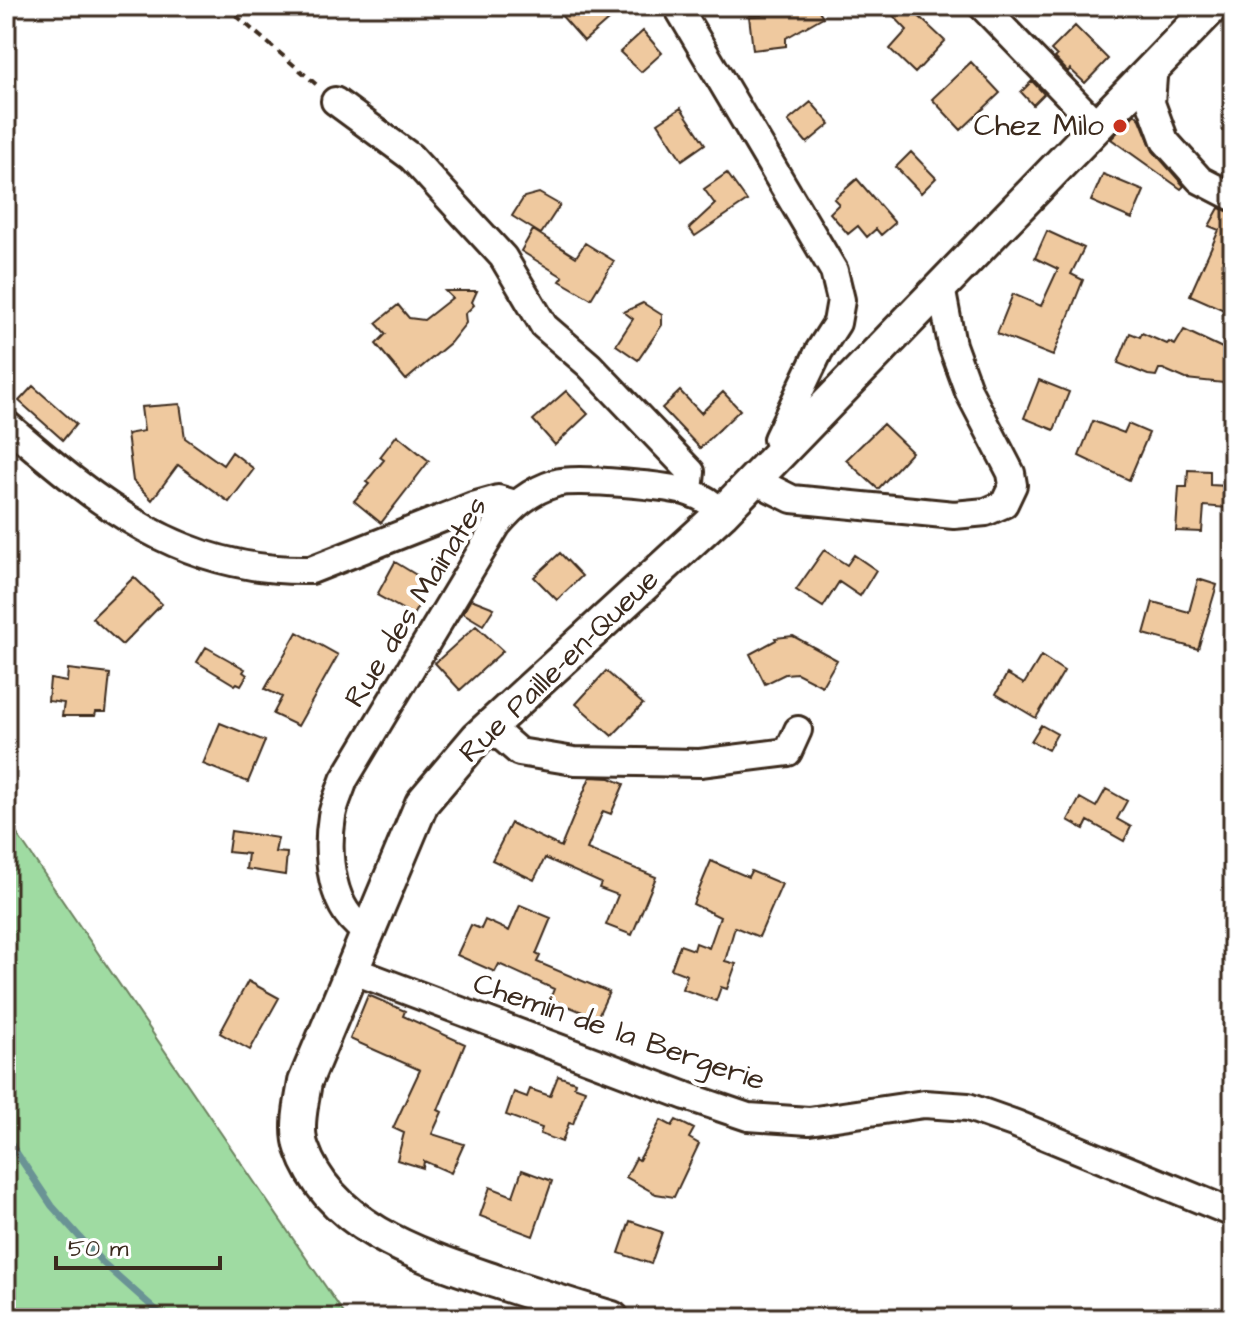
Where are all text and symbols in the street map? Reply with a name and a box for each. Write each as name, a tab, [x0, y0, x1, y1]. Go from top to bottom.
place label: Chez Milo	[974, 105, 1104, 147]
marker: Chez Milo	[1111, 117, 1129, 135]
street label: Rue des Mainates	[334, 488, 498, 716]
street label: Rue Paille-en-Queue	[450, 559, 668, 773]
street label: Chemin de la Bergerie	[467, 962, 770, 1103]
scale bar	[56, 1220, 220, 1270]
text: 50 m	[68, 1232, 129, 1266]

